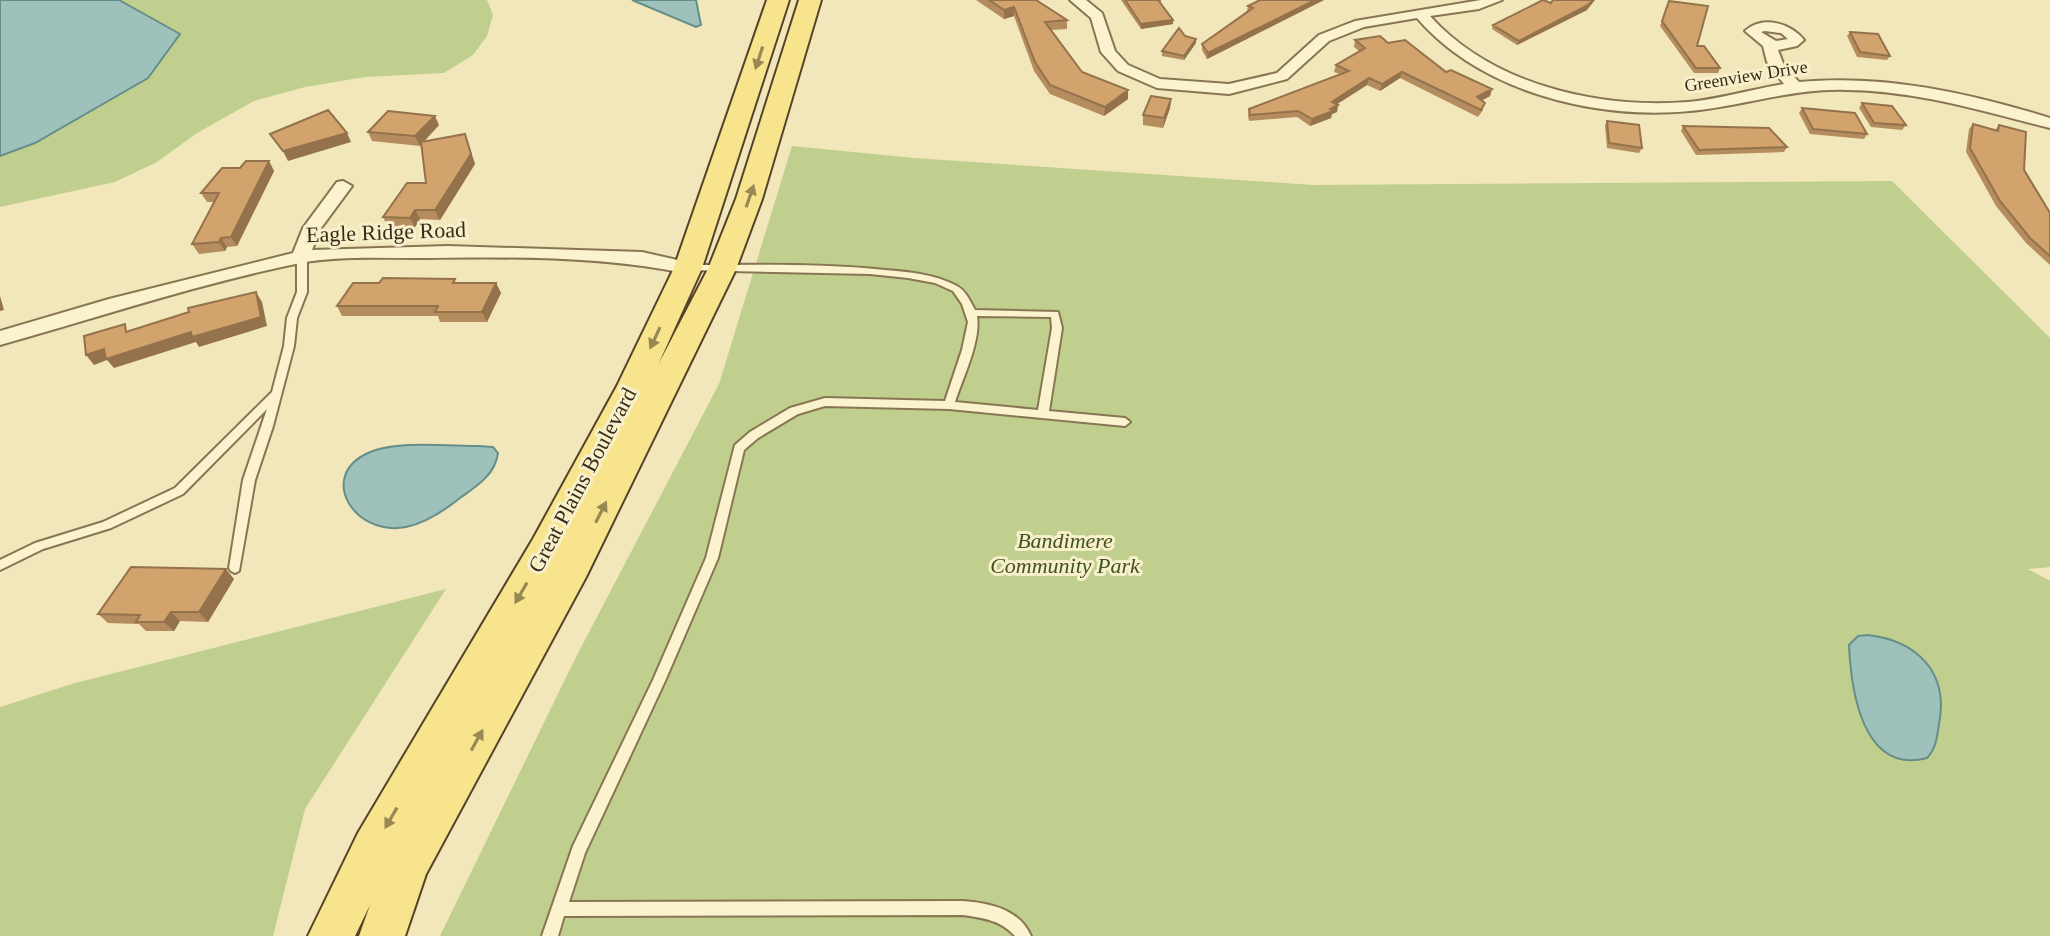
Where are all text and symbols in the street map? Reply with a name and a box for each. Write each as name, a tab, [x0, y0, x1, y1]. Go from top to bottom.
one-way arrow	[752, 46, 764, 70]
street label: Greenview Drive	[1683, 56, 1809, 96]
one-way arrow	[744, 184, 756, 208]
street label: Eagle Ridge Road	[306, 217, 466, 247]
one-way arrow	[648, 327, 662, 350]
street label: Great Plains Boulevard	[523, 383, 641, 577]
one-way arrow	[595, 501, 608, 524]
park label: Bandimere Community Park	[990, 528, 1141, 578]
one-way arrow	[514, 582, 528, 604]
one-way arrow	[470, 729, 484, 752]
one-way arrow	[384, 807, 398, 829]

